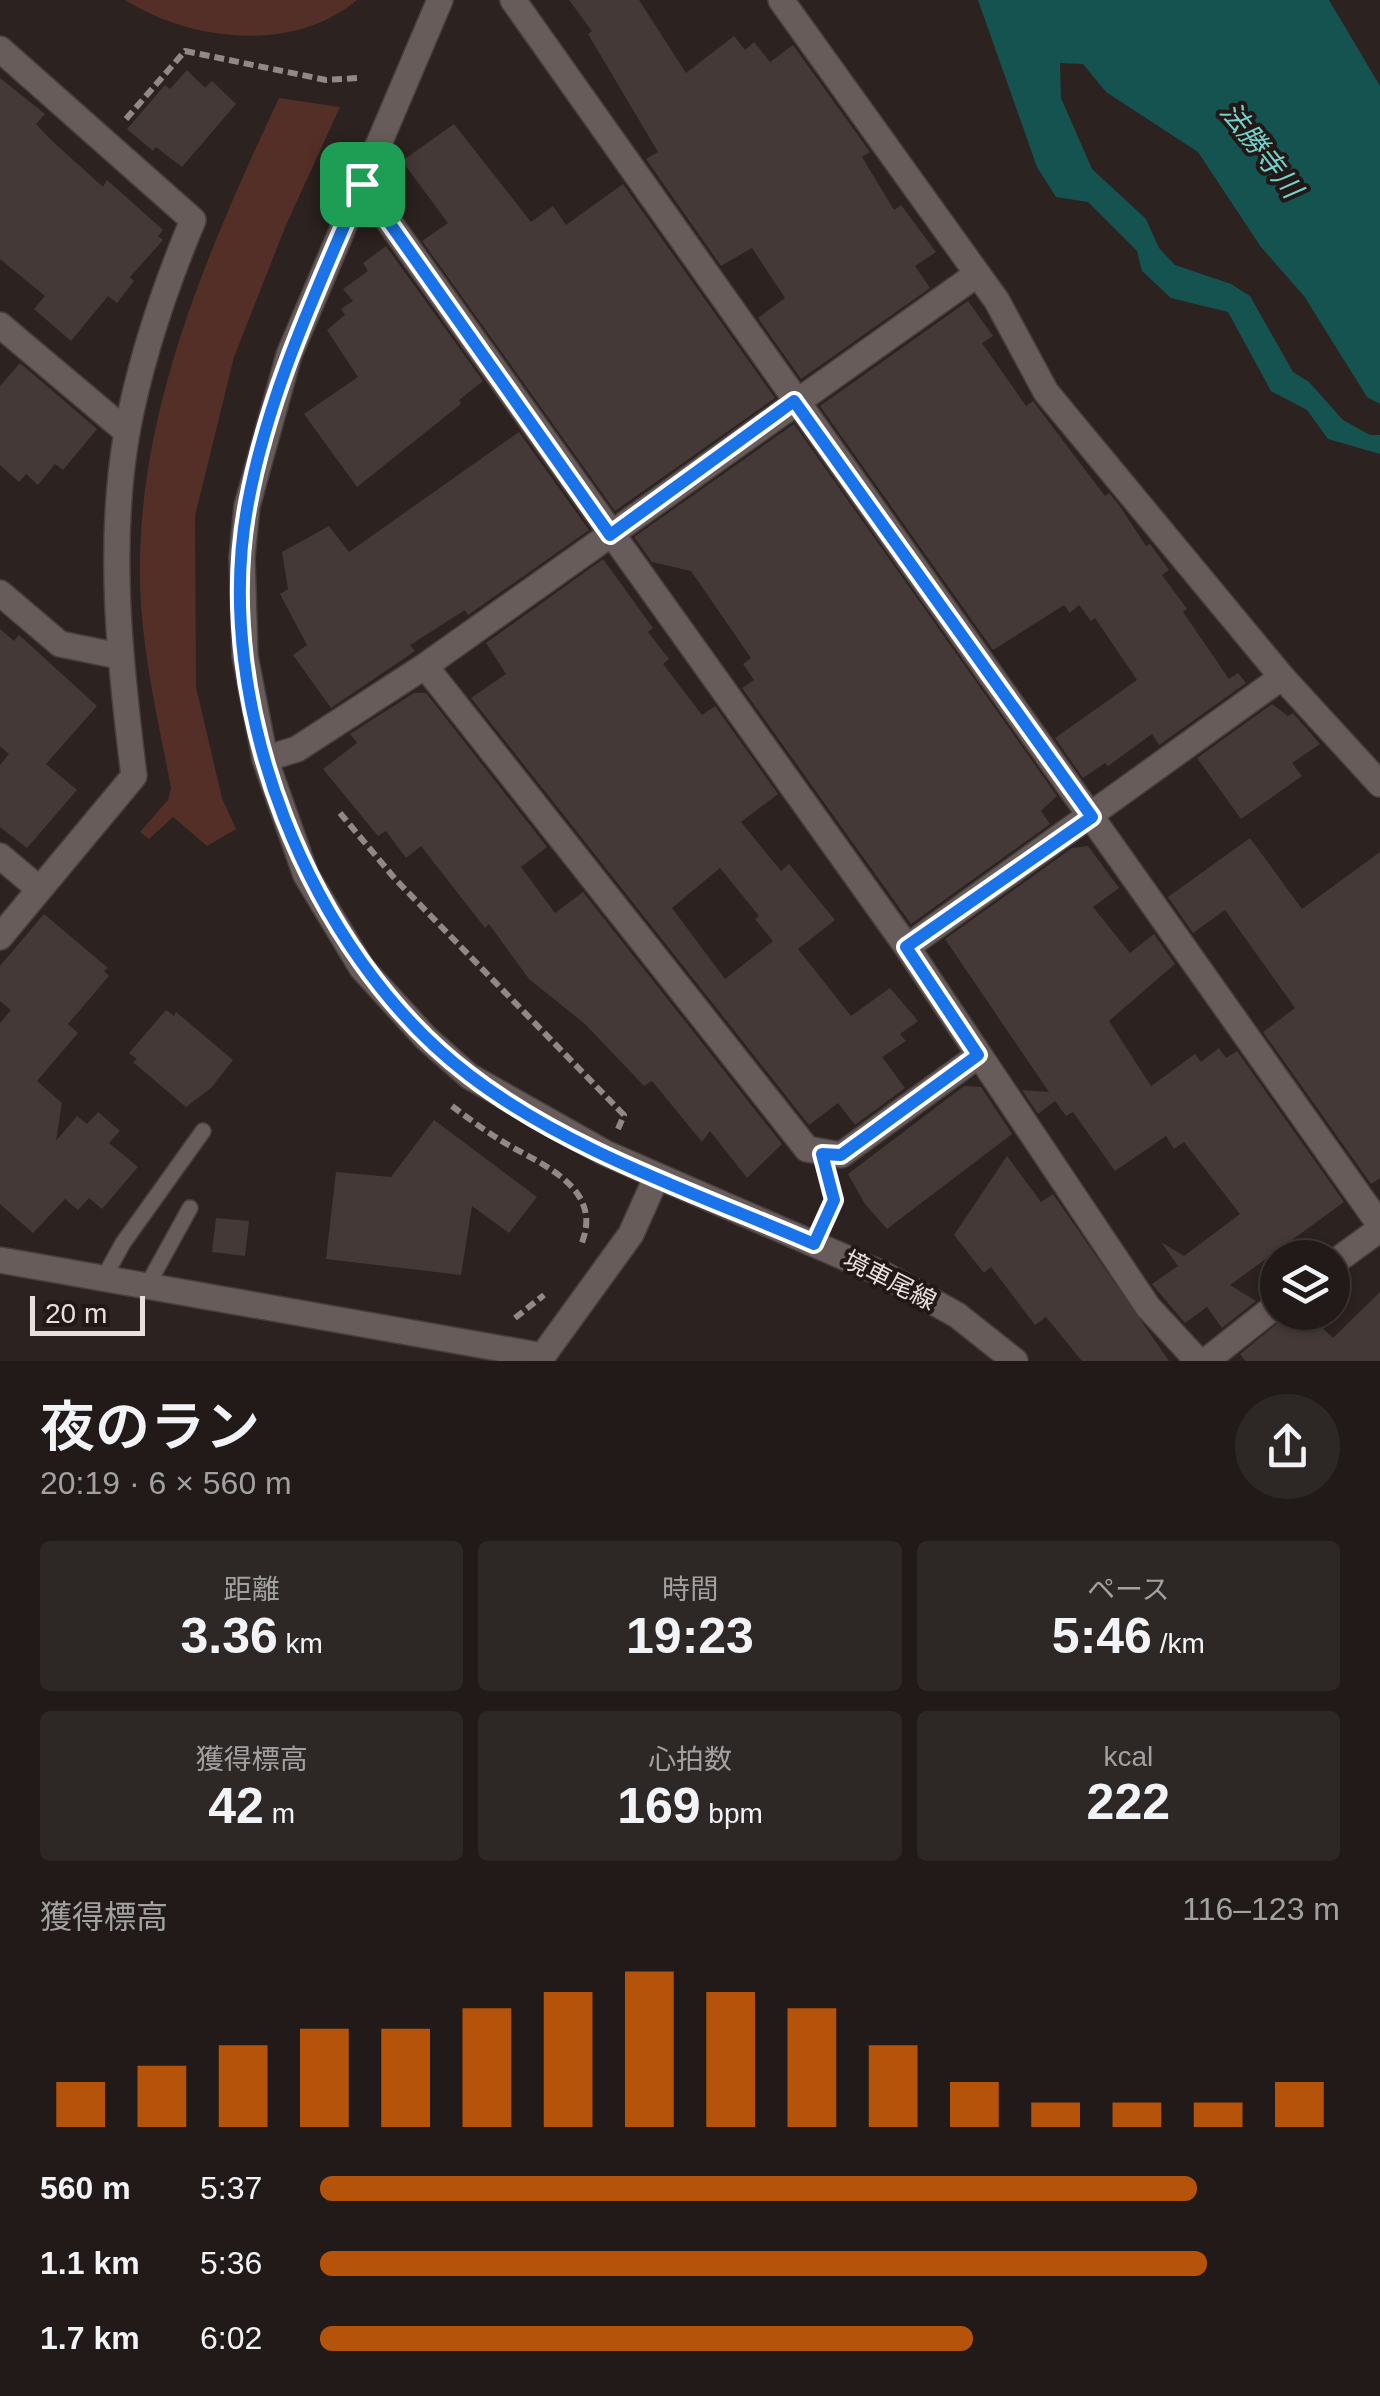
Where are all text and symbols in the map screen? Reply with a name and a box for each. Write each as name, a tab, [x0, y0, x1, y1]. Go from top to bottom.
water label: 法勝寺川	[1214, 96, 1310, 206]
pin	[320, 142, 405, 227]
icon: arrive	[335, 157, 390, 212]
map controls	[1260, 1240, 1350, 1330]
button: layers	[1260, 1240, 1350, 1330]
street label: 境車尾線	[839, 1245, 941, 1315]
scale bar	[30, 1291, 145, 1336]
text: 20 m	[45, 1298, 107, 1329]
button: share	[1235, 1394, 1340, 1499]
text: 夜のラン	[40, 1396, 260, 1458]
text: 20:19 · 6 × 560 m	[40, 1465, 292, 1501]
text: 距離	[224, 1574, 280, 1605]
text: 時間	[662, 1574, 718, 1605]
text: ペース	[1087, 1574, 1170, 1605]
text: 3.36	[180, 1608, 278, 1664]
text: 19:23	[626, 1608, 754, 1664]
text: 5:46	[1052, 1608, 1152, 1664]
text: km	[278, 1628, 323, 1659]
text: /km	[1152, 1628, 1205, 1659]
text: kcal	[1103, 1741, 1153, 1772]
text: 獲得標高	[196, 1744, 308, 1775]
text: 心拍数	[648, 1744, 732, 1775]
text: 222	[1087, 1774, 1170, 1830]
text: 42	[208, 1778, 264, 1834]
text: 169	[617, 1778, 701, 1834]
text: m	[264, 1798, 295, 1829]
text: bpm	[701, 1798, 763, 1829]
text: 116–123 m	[1182, 1891, 1340, 1927]
text: 獲得標高	[40, 1899, 168, 1935]
text: 560 m	[40, 2170, 131, 2206]
text: 5:37	[200, 2170, 262, 2206]
text: 1.1 km	[40, 2245, 140, 2281]
text: 5:36	[200, 2245, 262, 2281]
text: 1.7 km	[40, 2320, 140, 2356]
text: 6:02	[200, 2320, 262, 2356]

